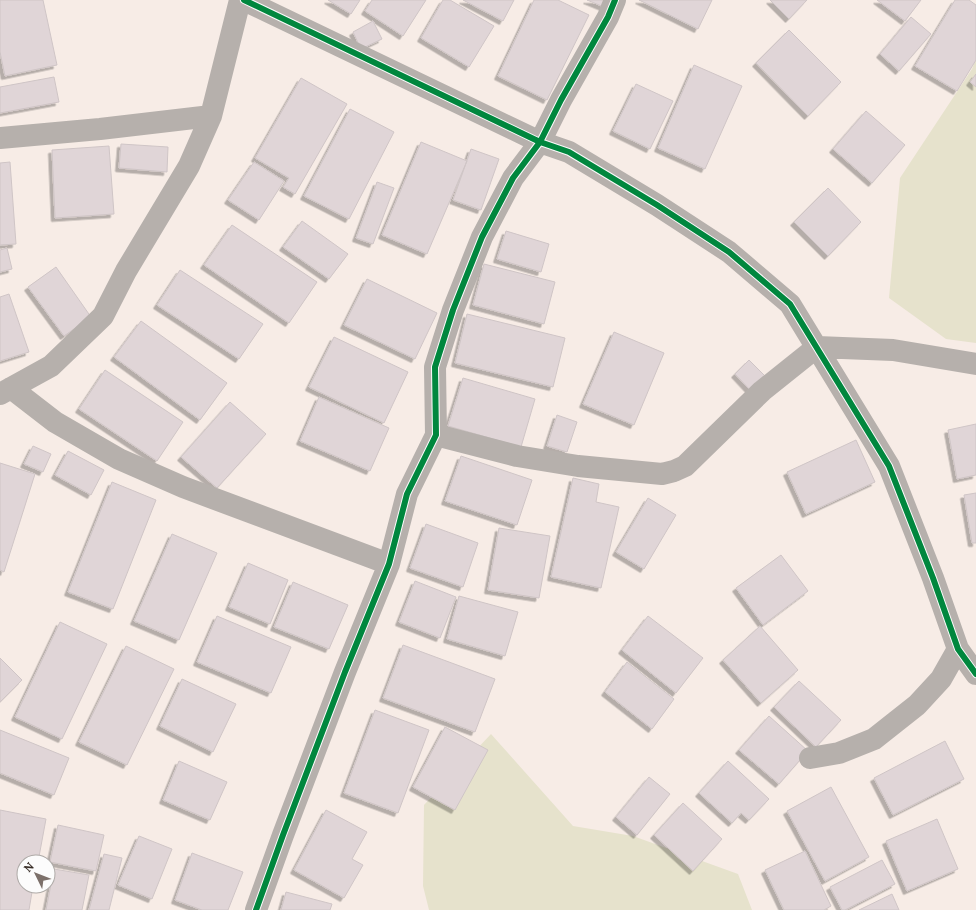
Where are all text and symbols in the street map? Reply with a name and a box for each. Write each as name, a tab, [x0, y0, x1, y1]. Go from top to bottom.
north arrow	[16, 854, 56, 894]
text: N	[21, 859, 37, 875]

